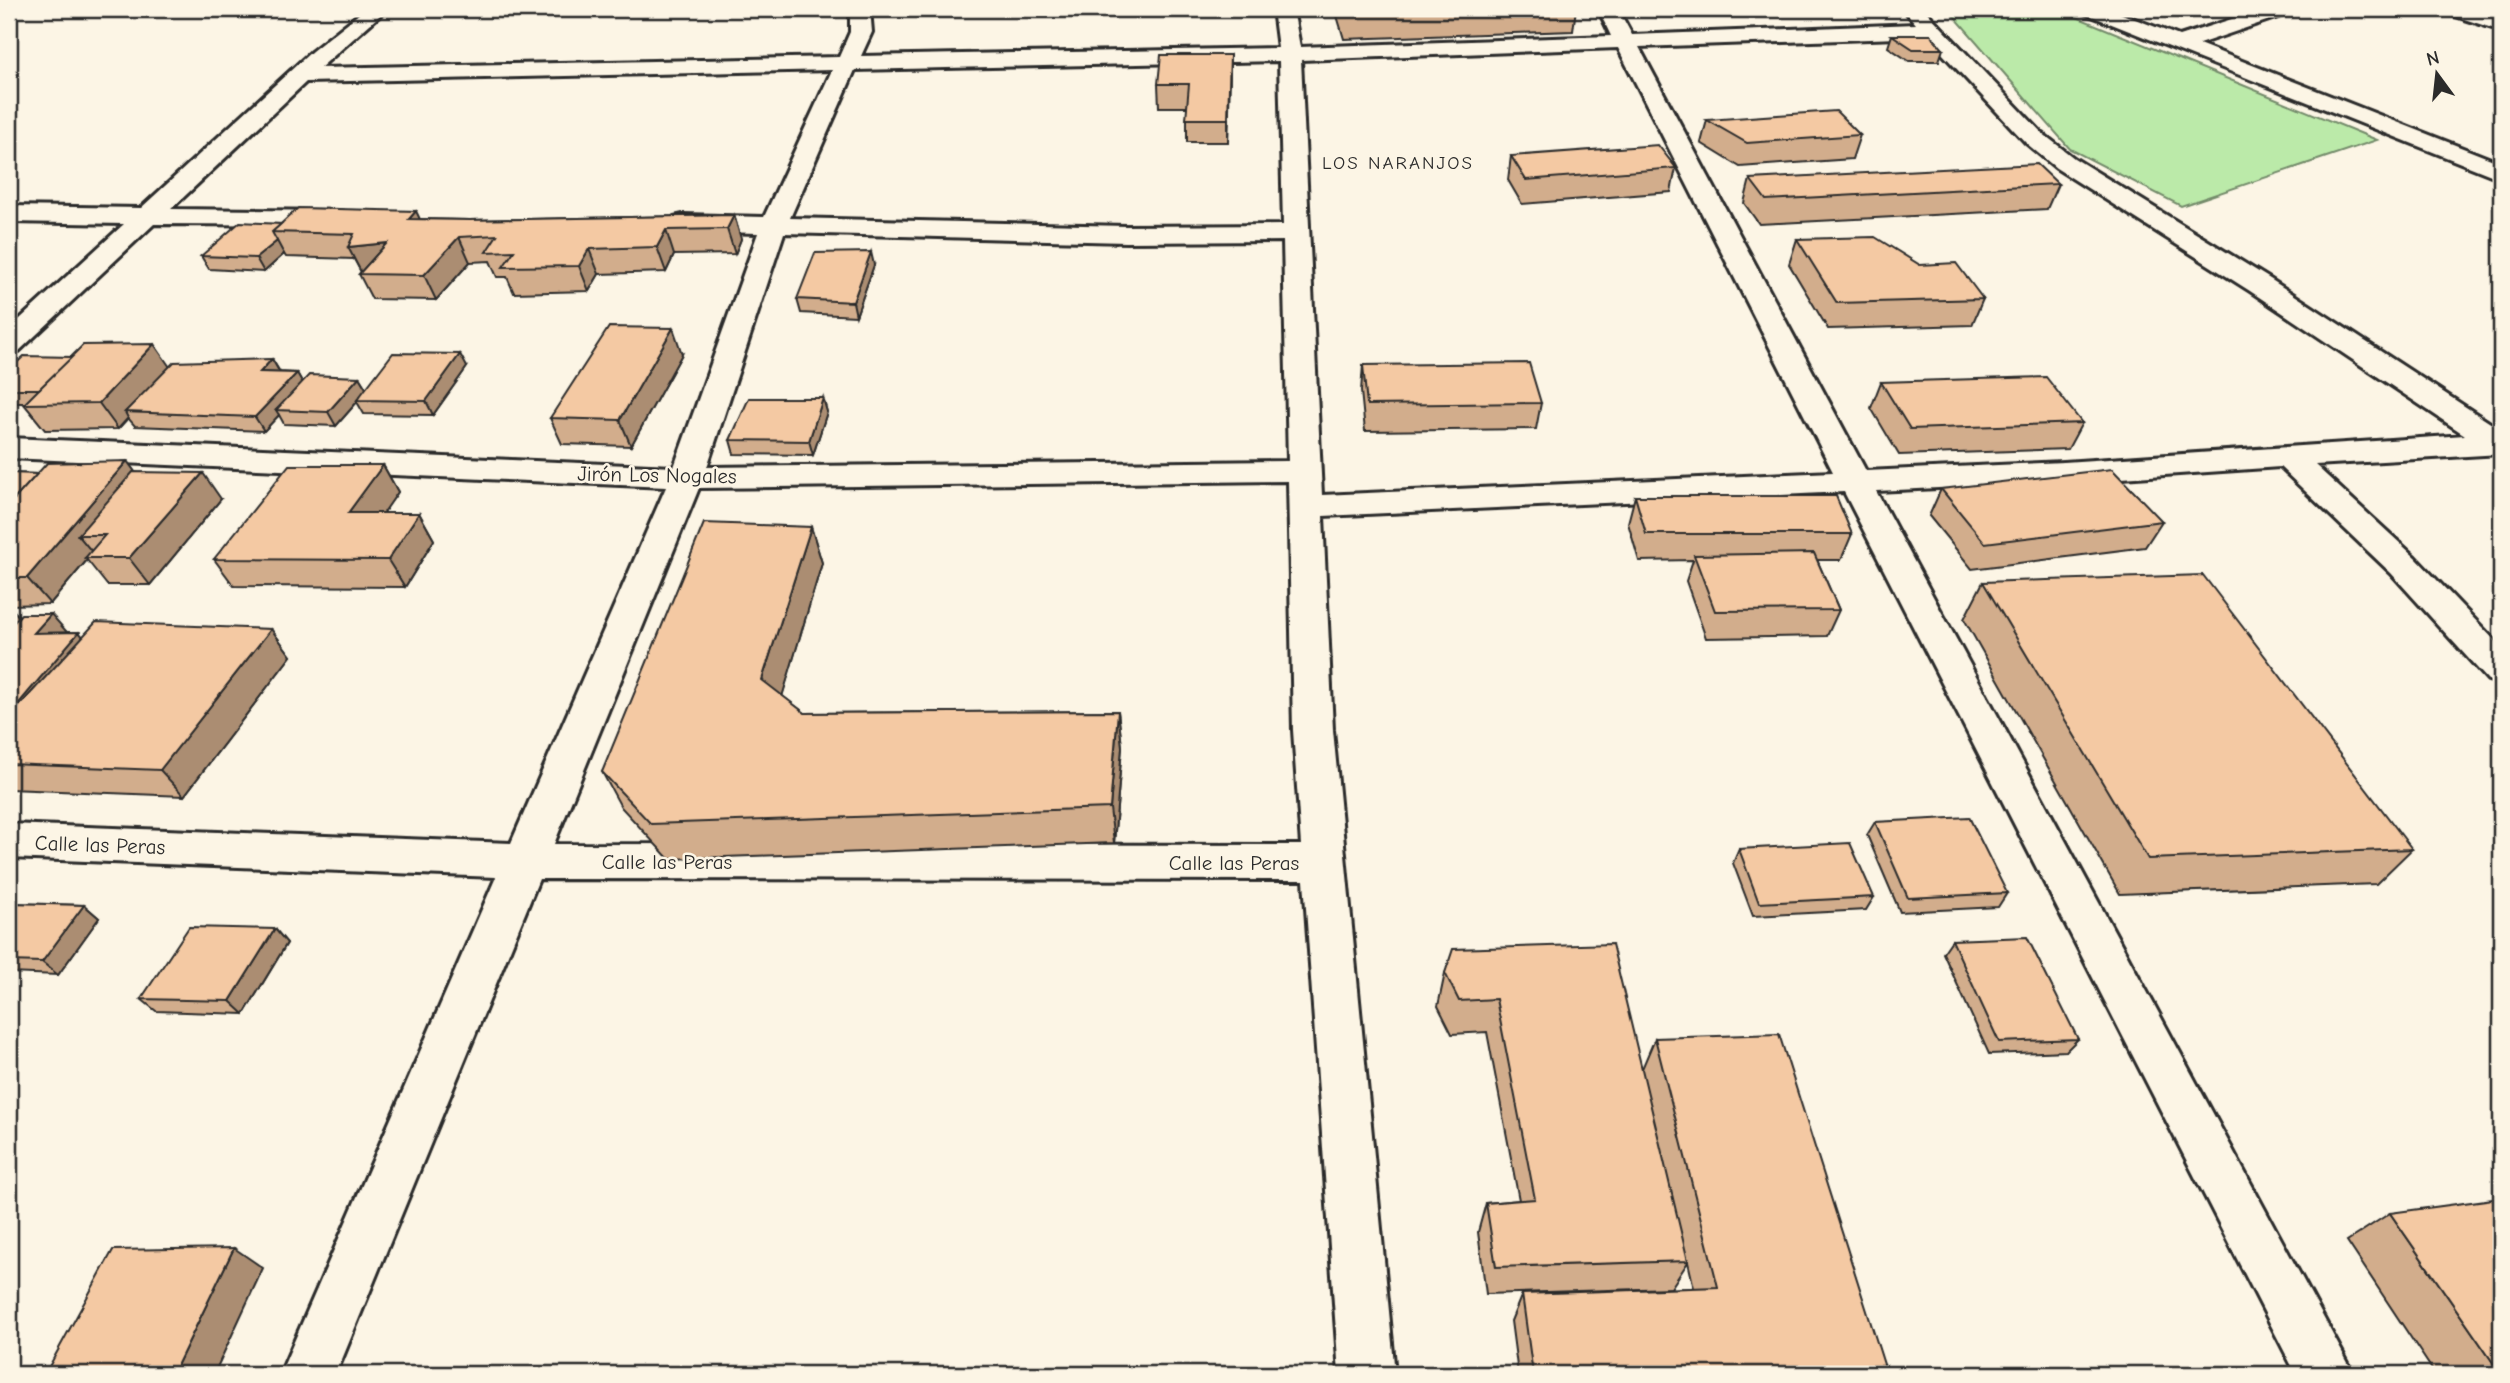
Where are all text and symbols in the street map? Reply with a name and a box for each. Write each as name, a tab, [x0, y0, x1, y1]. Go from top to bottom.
north arrow	[2402, 38, 2472, 108]
text: N	[2424, 46, 2442, 71]
district label: LOS NARANJOS	[1322, 152, 1474, 174]
street label: Jirón Los Nogales	[577, 462, 737, 488]
street label: Calle las Peras	[34, 831, 166, 859]
street label: Calle las Peras	[602, 850, 732, 874]
street label: Calle las Peras	[1169, 851, 1299, 875]

